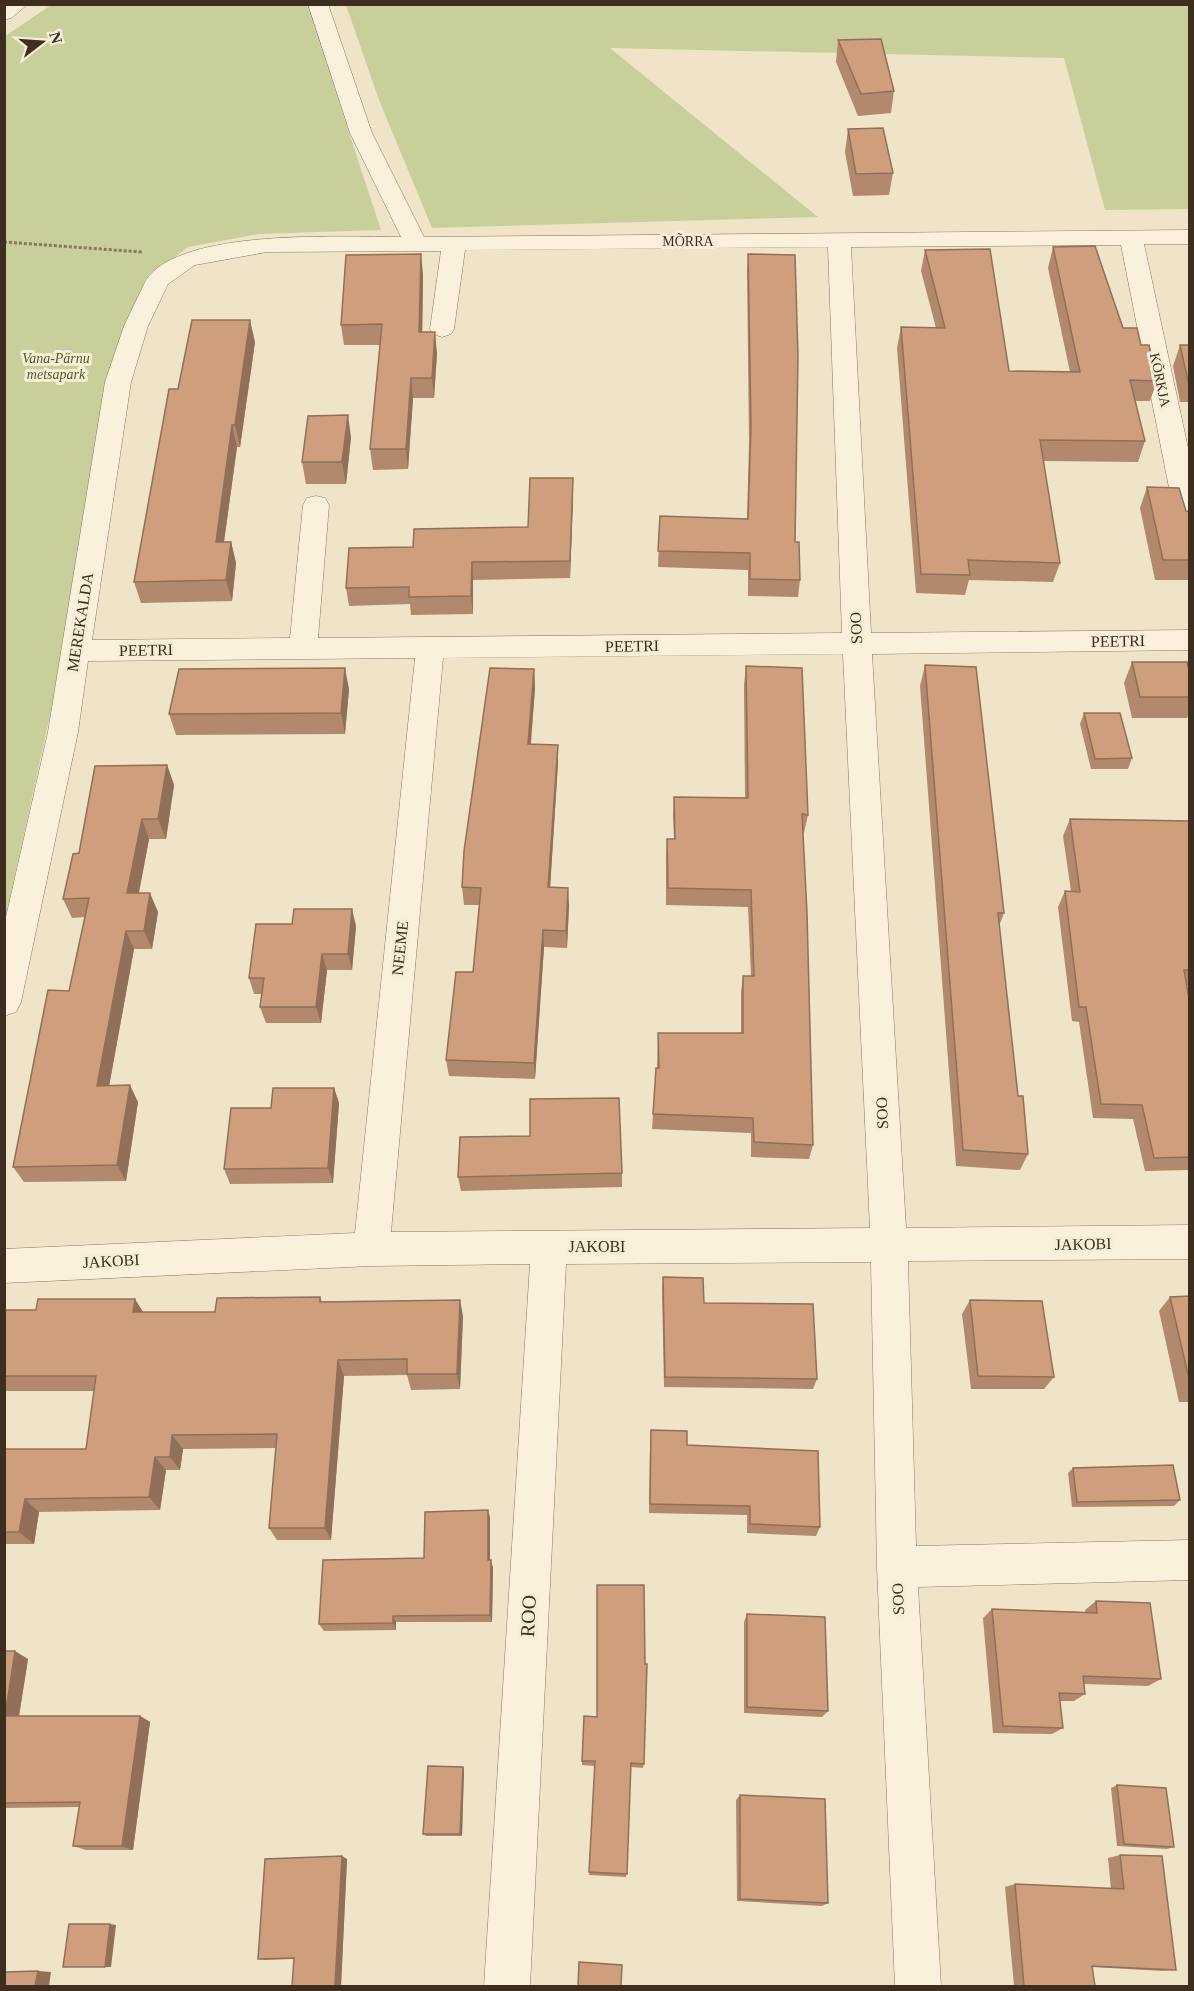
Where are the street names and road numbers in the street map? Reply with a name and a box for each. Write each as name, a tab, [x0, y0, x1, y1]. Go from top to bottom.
street label: MÕRRA	[662, 233, 715, 249]
street label: KÕRKJA	[1147, 351, 1174, 409]
street label: MEREKALDA	[64, 571, 96, 673]
street label: SOO	[847, 612, 865, 644]
street label: PEETRI	[1091, 632, 1145, 650]
street label: PEETRI	[605, 637, 659, 655]
street label: PEETRI	[119, 641, 173, 659]
street label: NEEME	[389, 920, 411, 976]
street label: SOO	[873, 1097, 891, 1129]
street label: JAKOBI	[1054, 1235, 1112, 1253]
street label: JAKOBI	[569, 1238, 625, 1255]
street label: JAKOBI	[82, 1251, 140, 1271]
street label: SOO	[889, 1583, 907, 1615]
street label: ROO	[516, 1594, 540, 1638]

